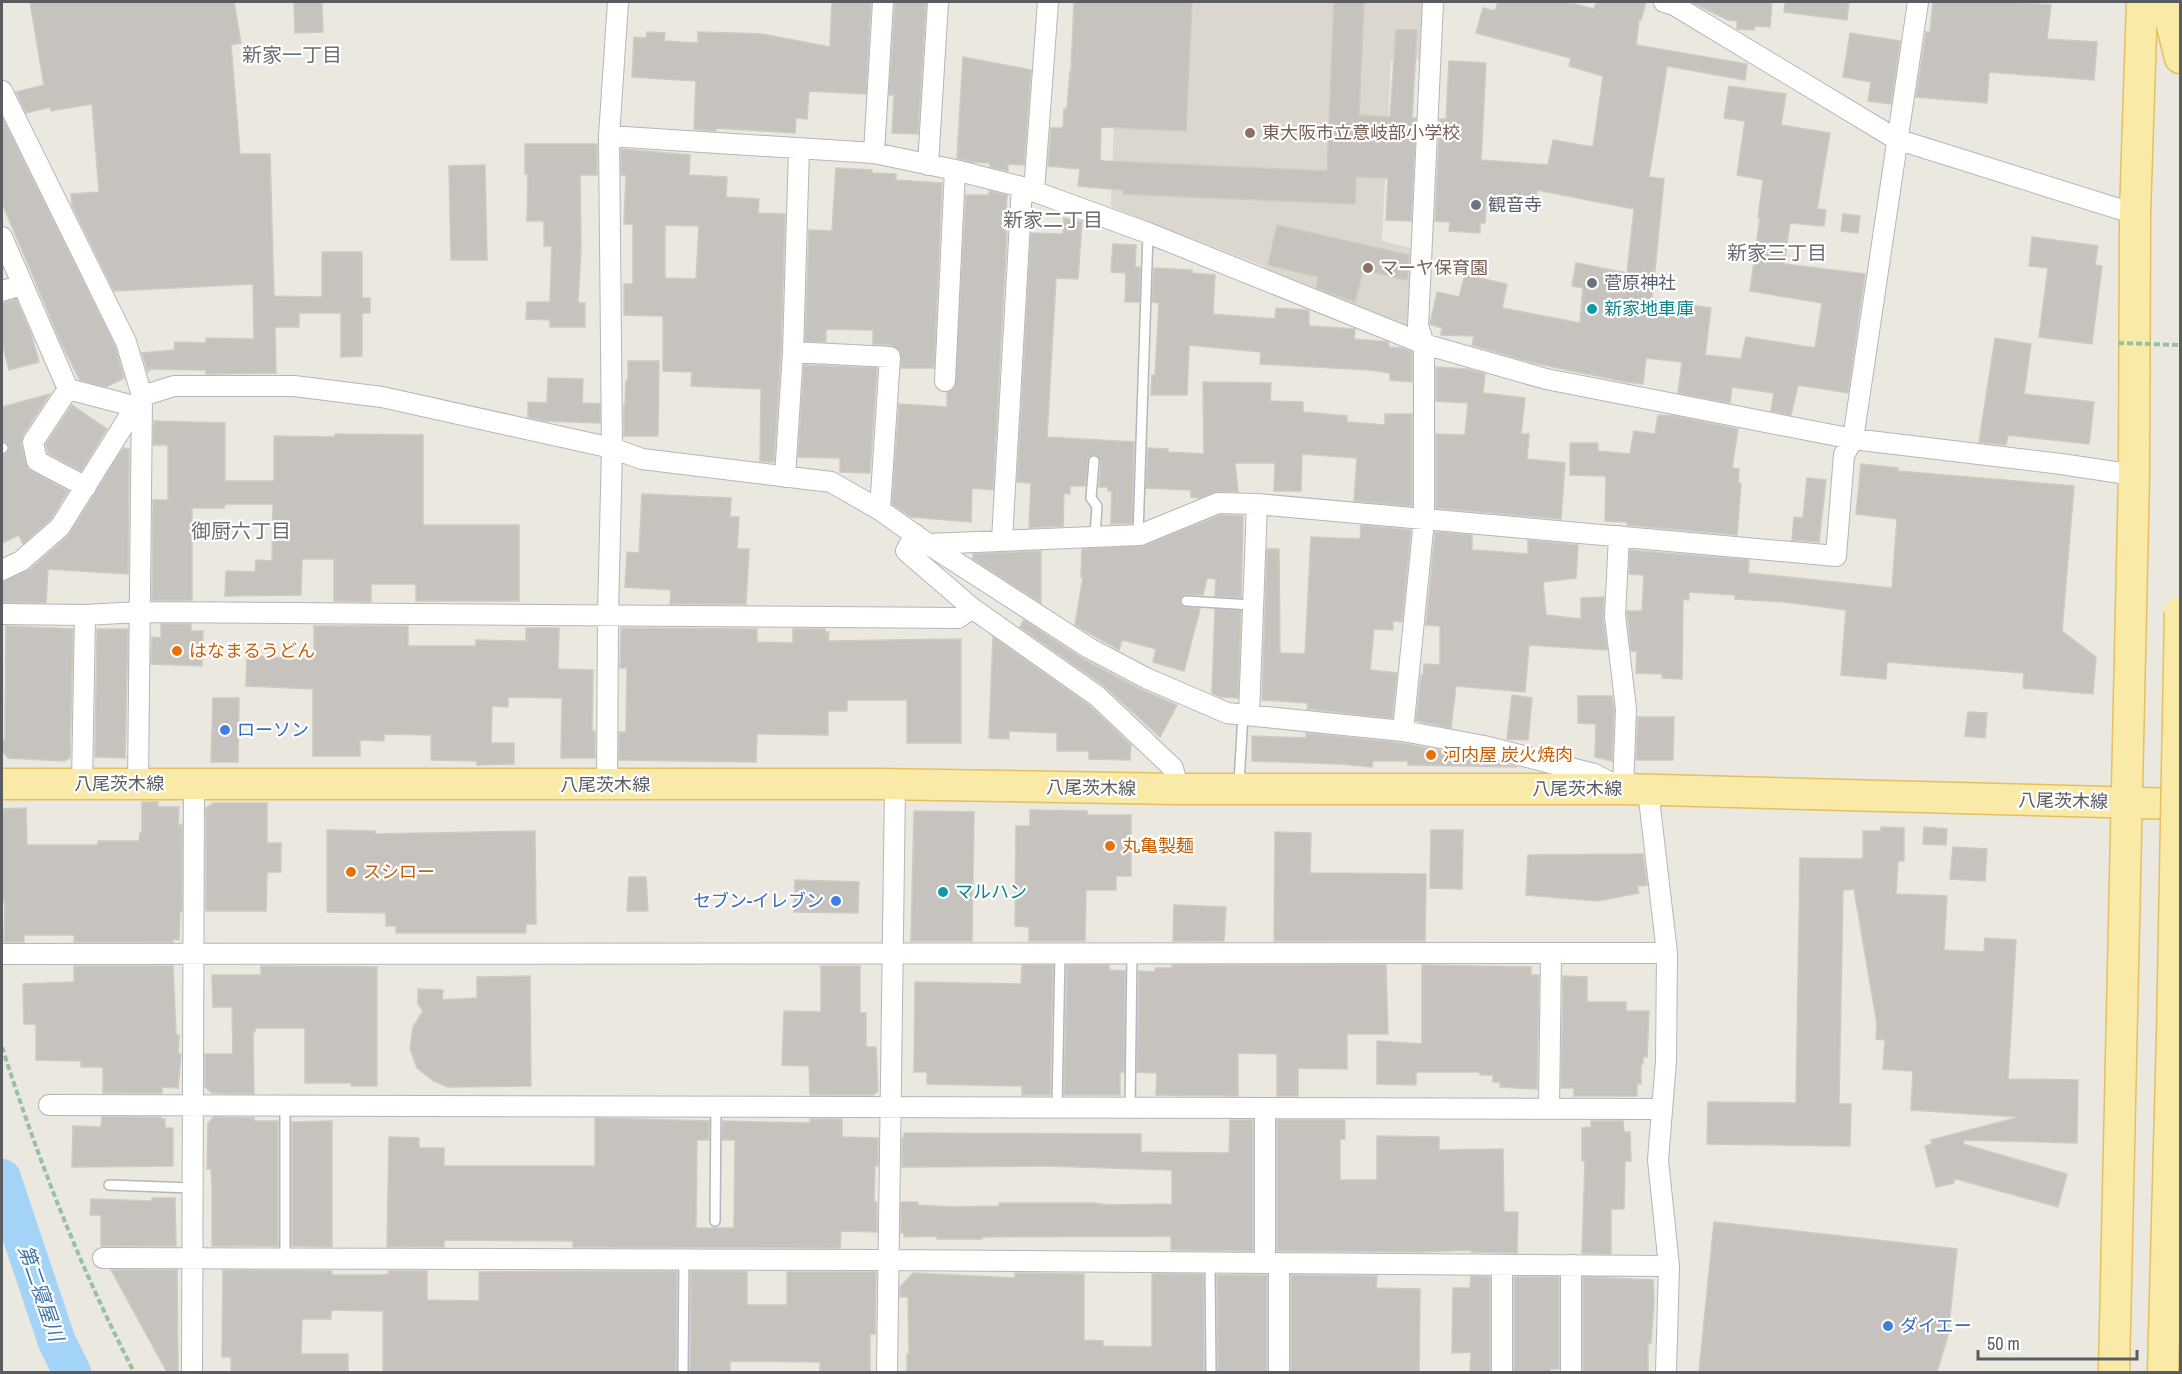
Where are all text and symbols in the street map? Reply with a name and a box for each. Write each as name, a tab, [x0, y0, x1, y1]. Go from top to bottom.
district label: 新家一丁目	[242, 41, 342, 68]
place label: 東大阪市立意岐部小学校	[1262, 120, 1460, 145]
marker: 東大阪市立意岐部小学校	[1243, 126, 1257, 140]
place label: 観音寺	[1488, 192, 1542, 217]
marker: 観音寺	[1469, 198, 1483, 212]
district label: 新家二丁目	[1003, 206, 1103, 233]
district label: 新家三丁目	[1727, 239, 1827, 266]
place label: マーヤ保育園	[1380, 255, 1488, 280]
marker: マーヤ保育園	[1361, 261, 1375, 275]
place label: 菅原神社	[1604, 270, 1676, 295]
marker: 菅原神社	[1585, 276, 1599, 290]
place label: 新家地車庫	[1604, 296, 1694, 321]
marker: 新家地車庫	[1585, 302, 1599, 316]
district label: 御厨六丁目	[191, 517, 291, 544]
place label: はなまるうどん	[189, 638, 315, 663]
marker: はなまるうどん	[170, 644, 184, 658]
place label: ローソン	[237, 717, 309, 742]
marker: ローソン	[218, 723, 232, 737]
place label: 河内屋 炭火焼肉	[1443, 742, 1573, 767]
marker: 河内屋 炭火焼肉	[1424, 748, 1438, 762]
street label: 八尾茨木線	[74, 771, 164, 796]
street label: 八尾茨木線	[560, 772, 650, 797]
street label: 八尾茨木線	[1046, 774, 1136, 801]
street label: 八尾茨木線	[1532, 776, 1622, 801]
street label: 八尾茨木線	[2018, 787, 2108, 814]
place label: 丸亀製麺	[1122, 833, 1194, 858]
marker: 丸亀製麺	[1103, 839, 1117, 853]
place label: スシロー	[363, 859, 435, 884]
marker: スシロー	[344, 865, 358, 879]
place label: マルハン	[955, 879, 1027, 904]
marker: マルハン	[936, 885, 950, 899]
place label: セブン-イレブン	[693, 888, 824, 913]
marker: セブン-イレブン	[829, 894, 843, 908]
water label: 第二寝屋川	[12, 1241, 71, 1346]
place label: ダイエー	[1900, 1313, 1972, 1338]
marker: ダイエー	[1881, 1319, 1895, 1333]
scale bar	[1978, 1323, 2137, 1361]
text: 50 m	[1987, 1331, 2020, 1356]

